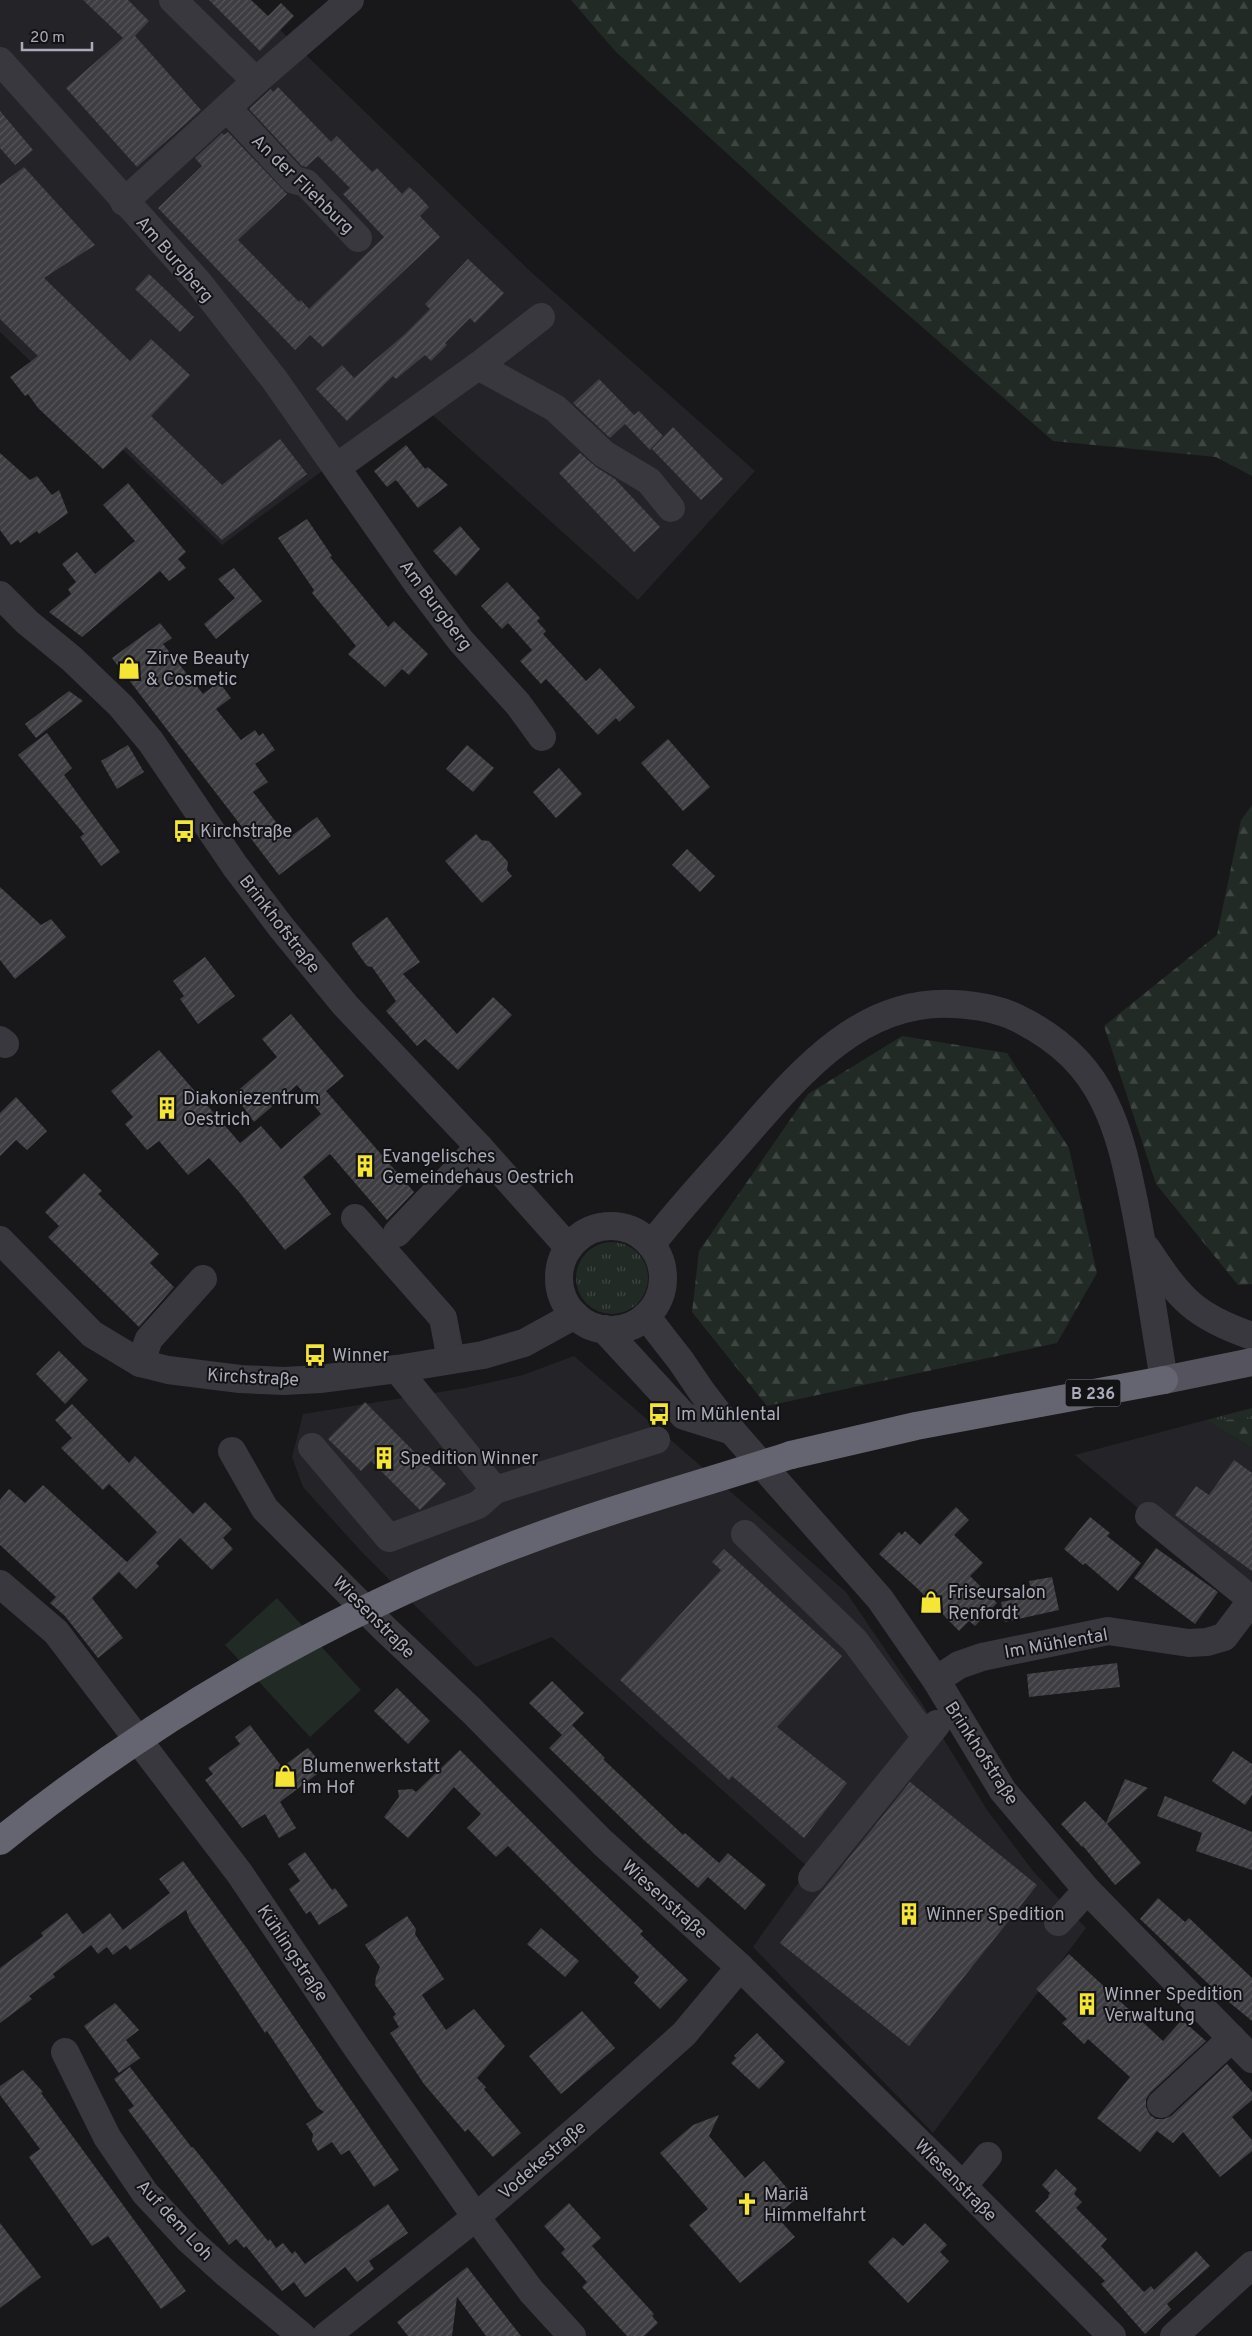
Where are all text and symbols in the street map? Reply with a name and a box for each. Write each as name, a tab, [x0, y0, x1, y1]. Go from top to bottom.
scale bar	[22, 20, 92, 52]
text: 20 m	[30, 29, 65, 48]
street label: An der Fliehburg	[246, 130, 358, 240]
street label: Am Burgberg	[130, 212, 218, 308]
street label: Am Burgberg	[393, 556, 476, 656]
place label: Zirve Beauty & Cosmetic	[146, 648, 250, 692]
shop icon: Zirve Beauty & Cosmetic	[116, 655, 142, 681]
bus stop icon: Kirchstraße	[171, 818, 197, 844]
place label: Kirchstraße	[200, 821, 292, 844]
street label: Brinkhofstraße	[233, 871, 324, 979]
place label: Diakoniezentrum Oestrich	[183, 1088, 320, 1132]
building icon: Diakoniezentrum Oestrich	[154, 1095, 180, 1121]
place label: Evangelisches Gemeindehaus Oestrich	[382, 1146, 574, 1190]
building icon: Evangelisches Gemeindehaus Oestrich	[352, 1153, 378, 1179]
bus stop icon: Winner	[302, 1342, 328, 1368]
place label: Winner	[332, 1345, 389, 1368]
street label: Kirchstraße	[206, 1365, 300, 1392]
road number: B 236	[1066, 1380, 1120, 1406]
bus stop icon: Im Mühlental	[646, 1401, 672, 1427]
place label: Im Mühlental	[676, 1404, 781, 1427]
building icon: Spedition Winner	[371, 1445, 397, 1471]
place label: Spedition Winner	[400, 1448, 538, 1471]
street label: Wiesenstraße	[327, 1572, 419, 1664]
place label: Friseursalon Renfordt	[948, 1582, 1046, 1626]
shop icon: Friseursalon Renfordt	[918, 1589, 944, 1615]
street label: Im Mühlental	[1003, 1624, 1110, 1665]
street label: Brinkhofstraße	[939, 1698, 1023, 1810]
place label: Blumenwerkstatt im Hof	[302, 1756, 440, 1800]
shop icon: Blumenwerkstatt im Hof	[272, 1763, 298, 1789]
street label: Wiesenstraße	[616, 1856, 712, 1945]
street label: Kühlingstraße	[251, 1901, 333, 2007]
building icon: Winner Spedition	[896, 1901, 922, 1927]
place label: Winner Spedition	[926, 1904, 1065, 1927]
place label: Winner Spedition Verwaltung	[1104, 1984, 1243, 2028]
building icon: Winner Spedition Verwaltung	[1074, 1991, 1100, 2017]
street label: Vodekestraße	[494, 2117, 592, 2205]
street label: Wiesenstraße	[909, 2135, 1001, 2227]
street label: Auf dem Loh	[131, 2176, 217, 2266]
place label: Mariä Himmelfahrt	[764, 2184, 866, 2228]
church icon: Mariä Himmelfahrt	[734, 2191, 760, 2217]

